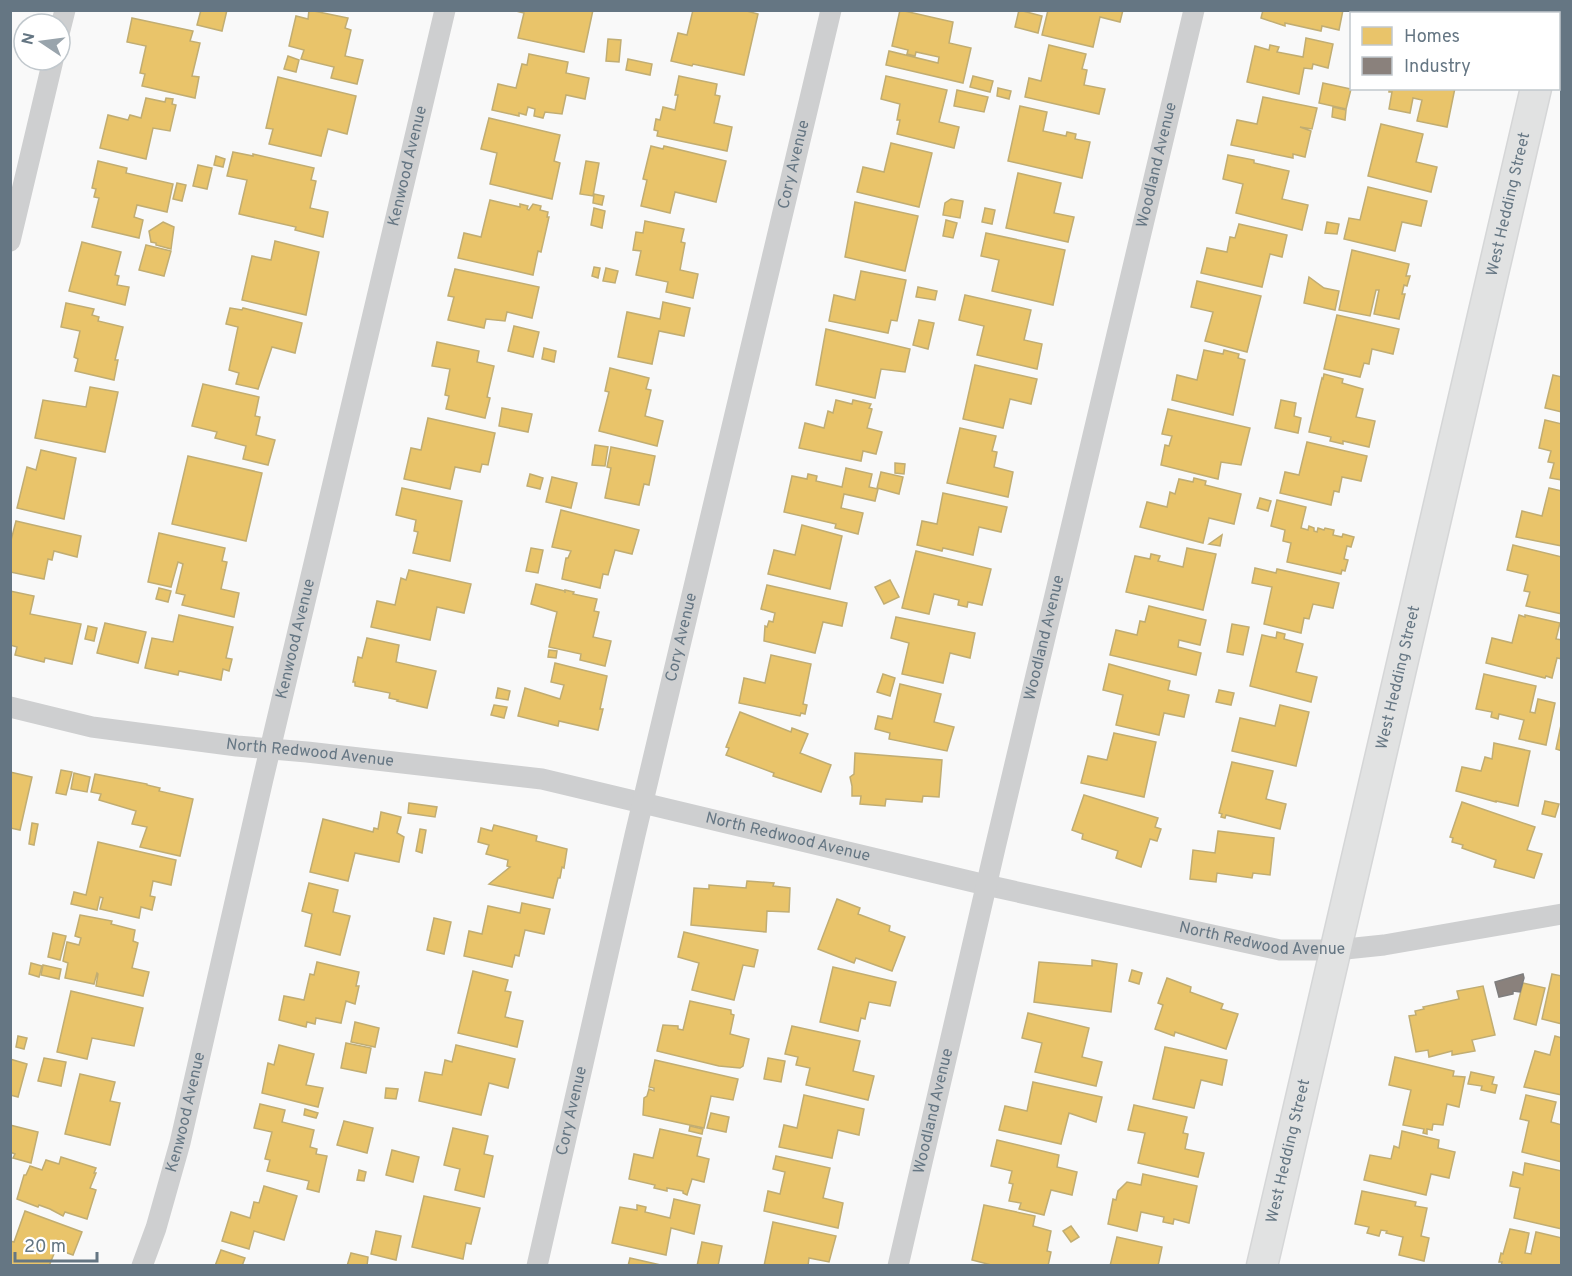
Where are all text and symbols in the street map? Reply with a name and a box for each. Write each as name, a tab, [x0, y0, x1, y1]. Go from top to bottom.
north arrow	[12, 12, 72, 72]
legend	[1350, 12, 1560, 90]
text: Homes	[1404, 26, 1460, 49]
text: N	[18, 31, 40, 47]
text: Industry	[1404, 56, 1471, 79]
street label: Woodland Avenue	[1133, 100, 1182, 230]
street label: Kenwood Avenue	[384, 104, 432, 228]
street label: Cory Avenue	[774, 118, 814, 211]
street label: West Hedding Street	[1483, 130, 1535, 278]
street label: Woodland Avenue	[1020, 573, 1069, 703]
street label: Kenwood Avenue	[272, 577, 320, 701]
street label: Cory Avenue	[662, 591, 702, 684]
street label: West Hedding Street	[1372, 604, 1425, 752]
street label: North Redwood Avenue	[225, 735, 395, 772]
street label: North Redwood Avenue	[703, 808, 872, 867]
street label: North Redwood Avenue	[1177, 918, 1346, 960]
street label: Woodland Avenue	[910, 1046, 958, 1176]
street label: Kenwood Avenue	[162, 1050, 210, 1175]
street label: Cory Avenue	[552, 1064, 592, 1157]
street label: West Hedding Street	[1262, 1077, 1315, 1225]
scale bar	[15, 1225, 98, 1263]
text: 20 m	[24, 1236, 66, 1259]

